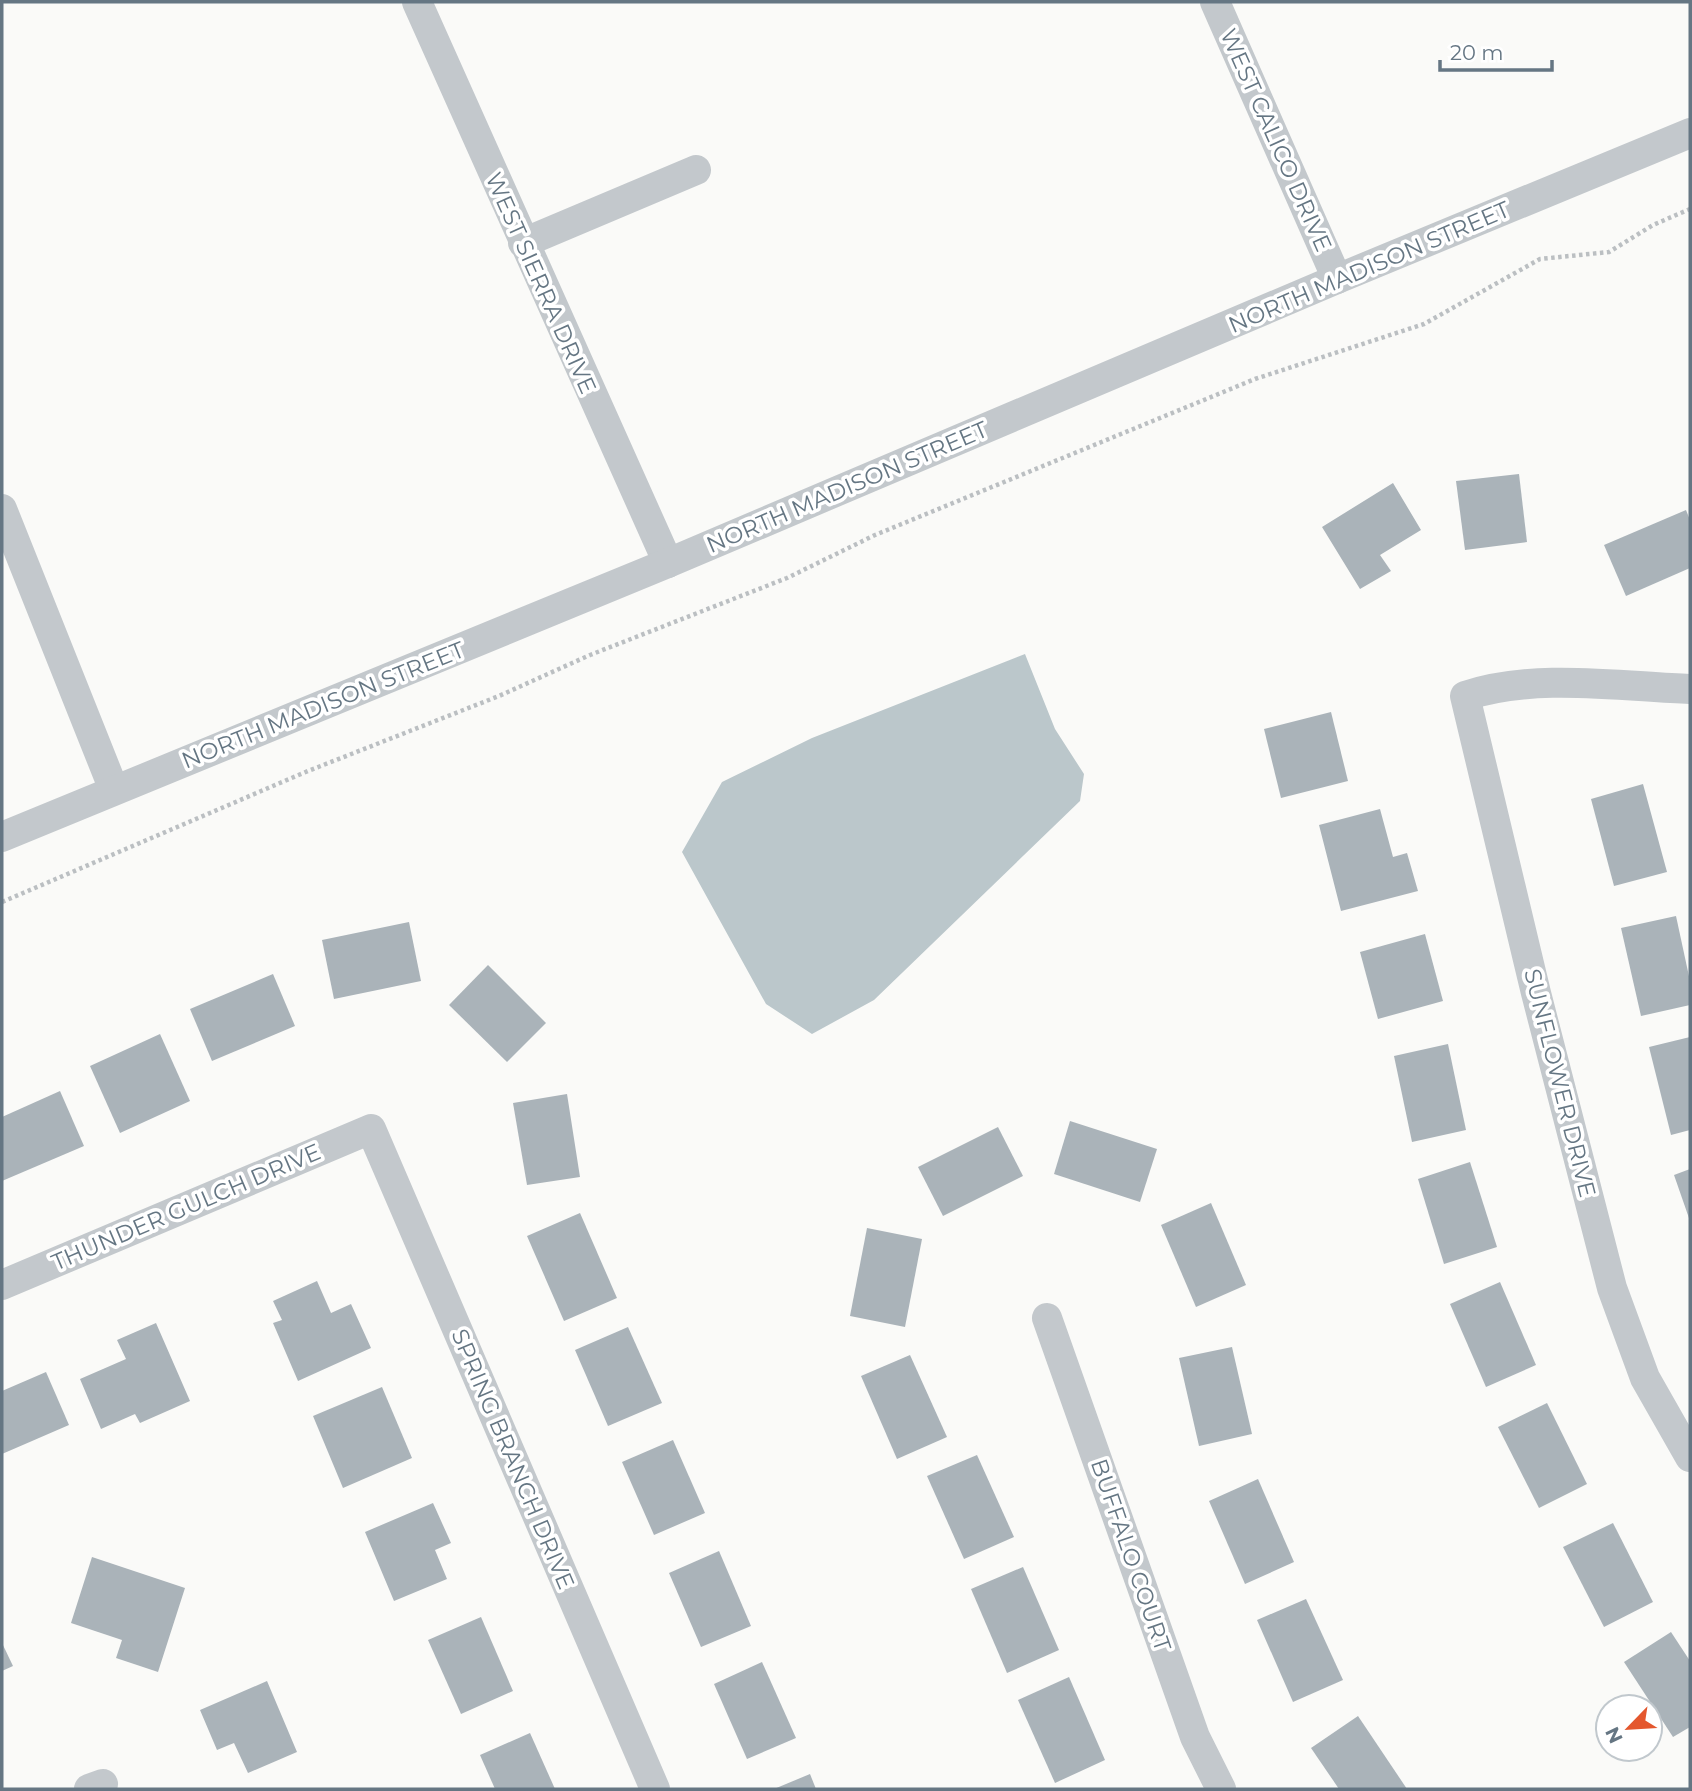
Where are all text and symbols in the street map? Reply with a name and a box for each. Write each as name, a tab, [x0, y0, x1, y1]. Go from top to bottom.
street label: WEST CALICO DRIVE	[1214, 24, 1338, 256]
scale bar	[1440, 28, 1552, 72]
text: 20 m	[1450, 40, 1504, 65]
street label: WEST SIERRA DRIVE	[480, 168, 602, 398]
street label: NORTH MADISON STREET	[1224, 195, 1514, 339]
street label: NORTH MADISON STREET	[702, 415, 992, 559]
street label: NORTH MADISON STREET	[177, 635, 469, 775]
street label: SUNFLOWER DRIVE	[1518, 966, 1602, 1200]
street label: THUNDER GULCH DRIVE	[47, 1138, 325, 1276]
street label: SPRING BRANCH DRIVE	[445, 1325, 581, 1593]
street label: BUFFALO COURT	[1085, 1455, 1177, 1656]
north arrow	[1594, 1693, 1664, 1763]
text: N	[1600, 1723, 1628, 1747]

